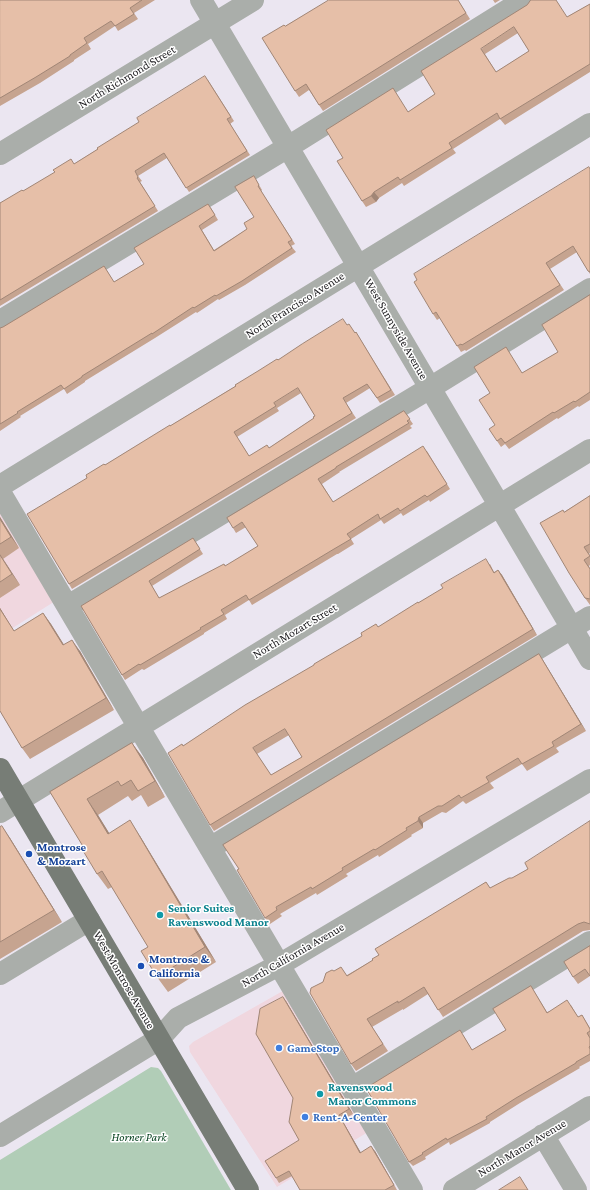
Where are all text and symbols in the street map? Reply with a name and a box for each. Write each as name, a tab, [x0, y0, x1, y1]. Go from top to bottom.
street label: North Richmond Street	[76, 42, 178, 112]
street label: North Francisco Avenue	[243, 269, 347, 341]
street label: West Sunnyside Avenue	[361, 276, 431, 382]
street label: North Mozart Street	[250, 600, 340, 662]
place label: Montrose & Mozart	[37, 840, 86, 868]
marker: Montrose & Mozart	[24, 849, 34, 859]
place label: Senior Suites Ravenswood Manor	[168, 901, 269, 929]
marker: Senior Suites Ravenswood Manor	[155, 910, 165, 920]
street label: North California Avenue	[239, 920, 347, 990]
street label: West Montrose Avenue	[90, 929, 158, 1031]
place label: Montrose & California	[149, 952, 209, 980]
marker: Montrose & California	[136, 961, 146, 971]
place label: GameStop	[287, 1041, 339, 1055]
marker: GameStop	[274, 1043, 284, 1053]
place label: Ravenswood Manor Commons	[328, 1080, 416, 1108]
marker: Ravenswood Manor Commons	[315, 1089, 325, 1099]
place label: Rent-A-Center	[313, 1110, 387, 1124]
marker: Rent-A-Center	[300, 1112, 310, 1122]
street label: North Manor Avenue	[475, 1116, 569, 1180]
park label: Horner Park	[111, 1130, 167, 1144]

